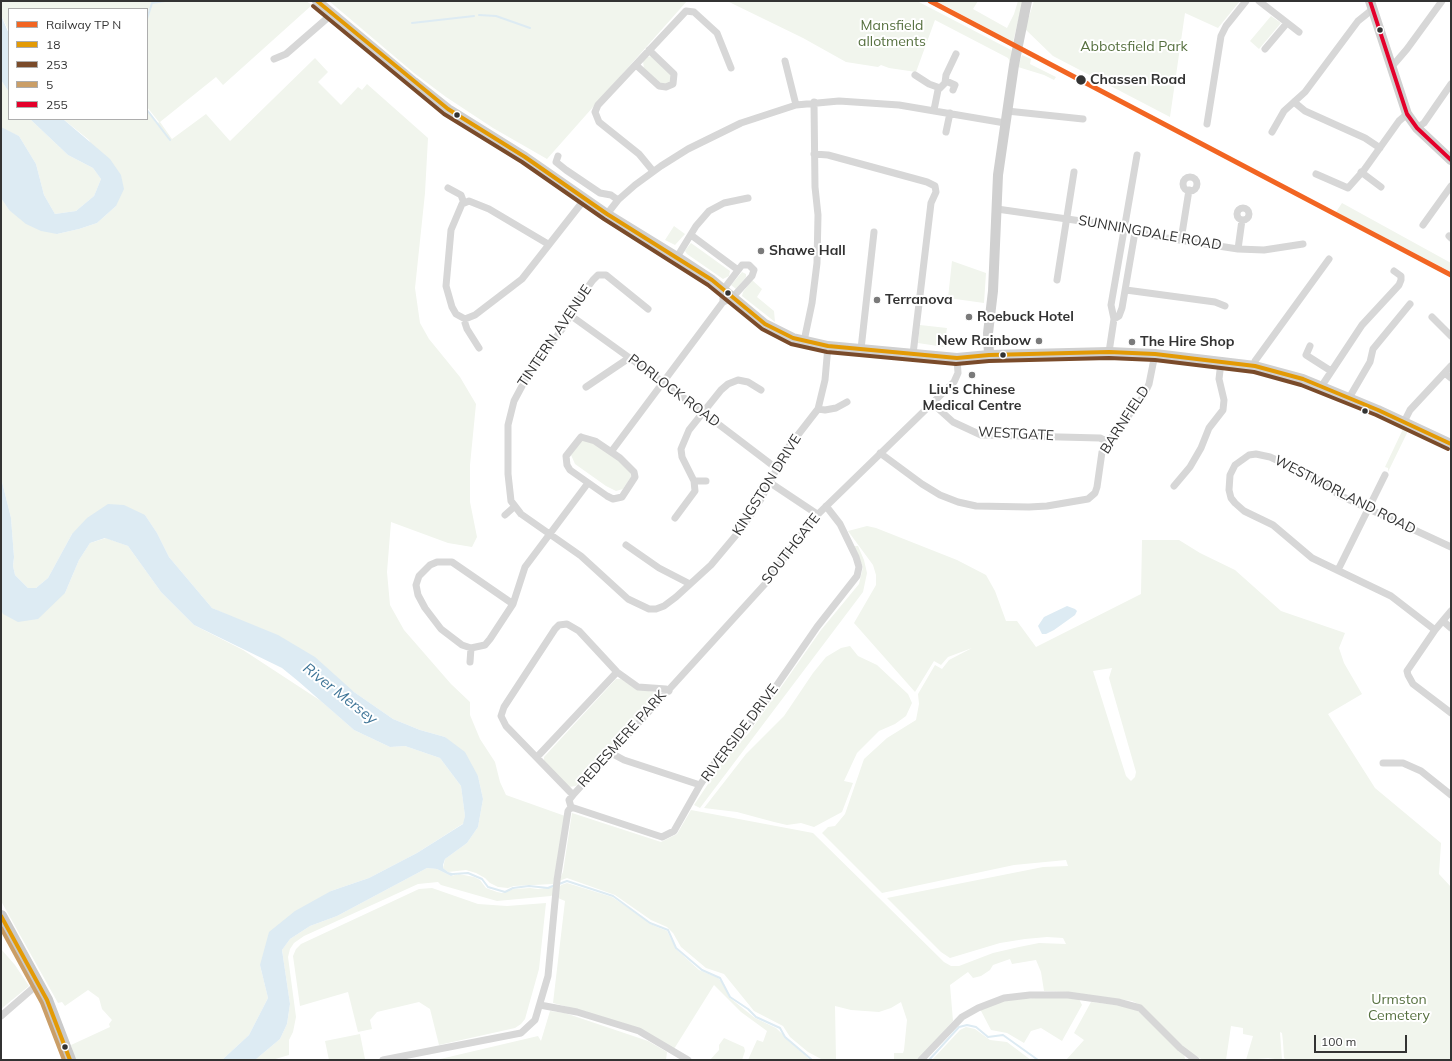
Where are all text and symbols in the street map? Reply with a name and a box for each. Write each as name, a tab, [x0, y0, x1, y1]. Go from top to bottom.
legend	[8, 8, 148, 120]
text: Railway TP N	[46, 17, 121, 32]
park label: Mansfield allotments	[858, 18, 926, 50]
unlabelled marker	[1375, 25, 1385, 35]
text: 18	[46, 37, 60, 52]
park label: Abbotsfield Park	[1080, 39, 1188, 55]
text: 253	[46, 57, 68, 72]
place label: Chassen Road	[1090, 72, 1186, 88]
marker: Chassen Road	[1074, 73, 1088, 87]
text: 5	[46, 77, 53, 92]
text: 255	[46, 97, 68, 112]
unlabelled marker	[452, 110, 462, 120]
street label: SUNNINGDALE ROAD	[1077, 212, 1223, 254]
place label: Shawe Hall	[769, 243, 846, 259]
marker: Shawe Hall	[756, 246, 766, 256]
street label: TINTERN AVENUE	[515, 282, 595, 390]
unlabelled marker	[723, 288, 733, 298]
place label: Terranova	[885, 292, 953, 308]
marker: Terranova	[872, 295, 882, 305]
place label: Roebuck Hotel	[977, 309, 1074, 325]
marker: Roebuck Hotel	[964, 312, 974, 322]
place label: New Rainbow	[937, 333, 1031, 349]
place label: The Hire Shop	[1140, 334, 1234, 350]
marker: New Rainbow	[1034, 336, 1044, 346]
marker: The Hire Shop	[1127, 337, 1137, 347]
unlabelled marker	[998, 350, 1008, 360]
street label: PORLOCK ROAD	[625, 351, 723, 431]
marker: Liu's Chinese Medical Centre	[967, 370, 977, 380]
place label: Liu's Chinese Medical Centre	[923, 382, 1021, 414]
street label: BARNFIELD	[1097, 383, 1153, 457]
unlabelled marker	[1360, 406, 1370, 416]
street label: WESTGATE	[978, 424, 1054, 444]
street label: KINGSTON DRIVE	[729, 431, 805, 539]
street label: WESTMORLAND ROAD	[1272, 452, 1418, 538]
street label: SOUTHGATE	[758, 510, 824, 588]
water label: River Mersey	[299, 659, 381, 729]
street label: RIVERSIDE DRIVE	[698, 681, 782, 785]
street label: REDESMERE PARK	[574, 687, 670, 791]
park label: Urmston Cemetery	[1368, 992, 1430, 1024]
scale bar	[1316, 1027, 1409, 1053]
text: 100 m	[1321, 1034, 1356, 1049]
unlabelled marker	[60, 1042, 70, 1052]

